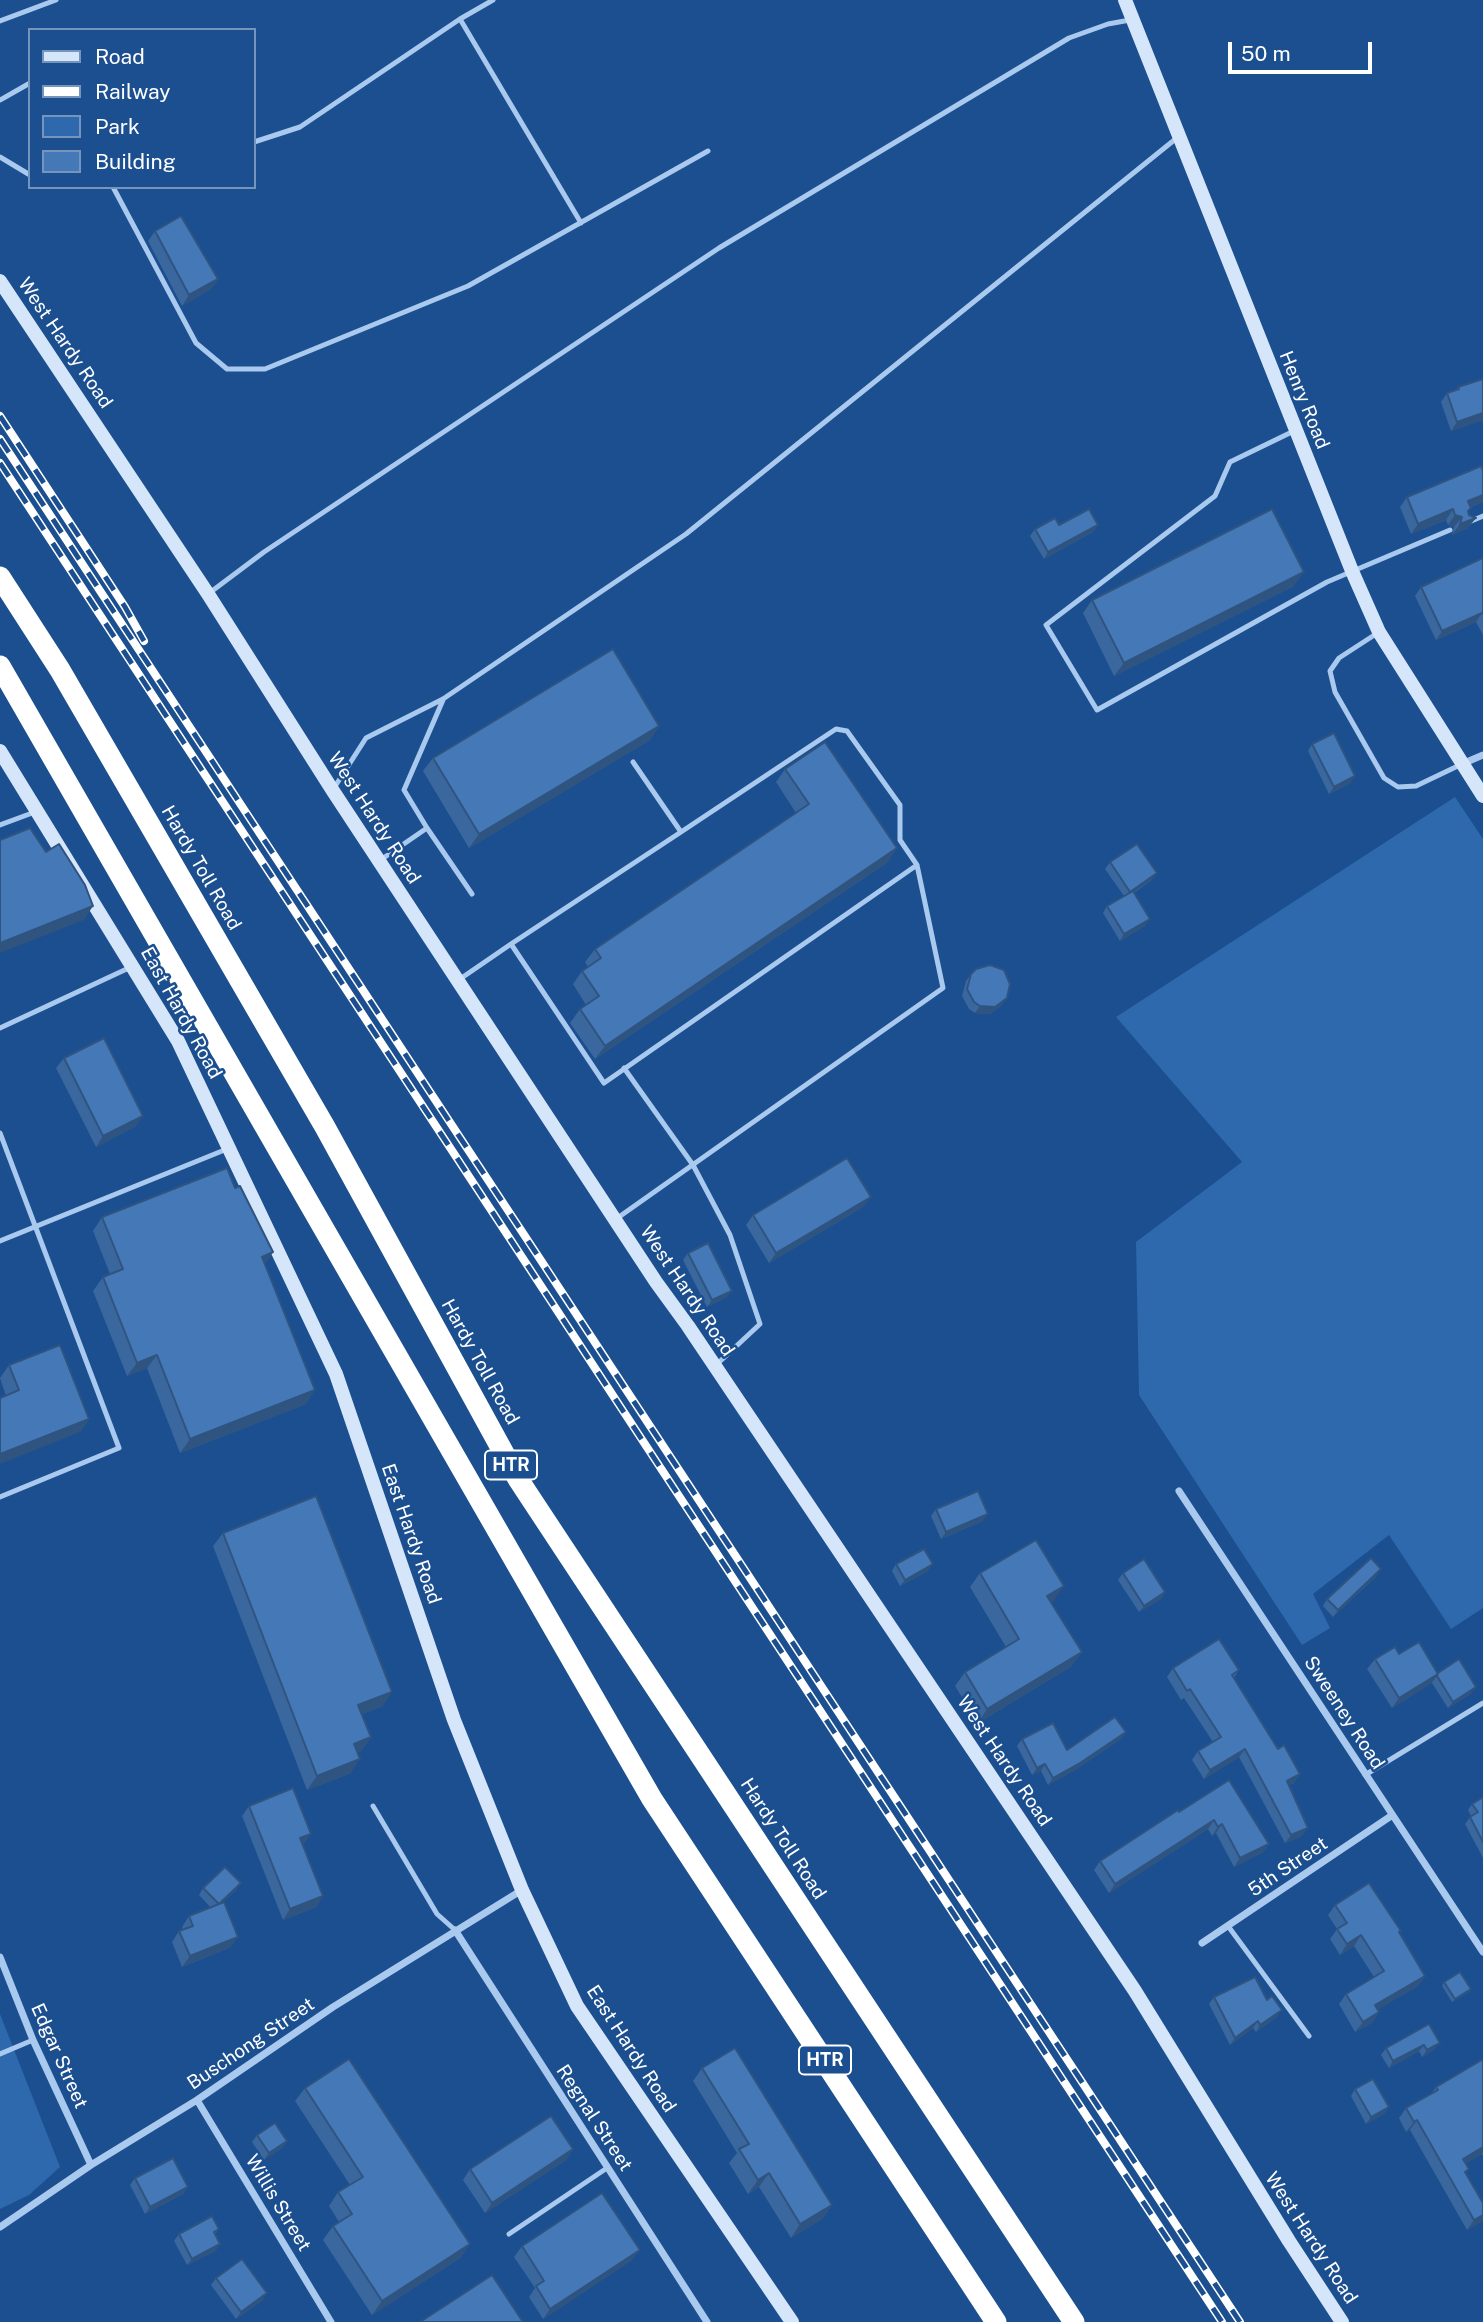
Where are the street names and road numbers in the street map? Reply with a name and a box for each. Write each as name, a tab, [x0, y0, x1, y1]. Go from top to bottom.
street label: West Hardy Road	[13, 273, 117, 413]
street label: Henry Road	[1274, 348, 1334, 452]
street label: West Hardy Road	[323, 748, 425, 888]
street label: Hardy Toll Road	[156, 802, 246, 934]
street label: East Hardy Road	[135, 943, 227, 1083]
street label: West Hardy Road	[635, 1221, 739, 1361]
street label: Hardy Toll Road	[436, 1295, 524, 1429]
road number: HTR	[485, 1450, 537, 1480]
street label: East Hardy Road	[376, 1461, 446, 1607]
street label: Sweeney Road	[1299, 1652, 1389, 1774]
street label: West Hardy Road	[952, 1691, 1056, 1831]
street label: Hardy Toll Road	[735, 1774, 831, 1904]
street label: 5th Street	[1244, 1832, 1332, 1902]
street label: East Hardy Road	[581, 1981, 681, 2117]
street label: Buschong Street	[183, 1993, 319, 2095]
street label: Edgar Street	[26, 2000, 92, 2112]
road number: HTR	[799, 2046, 851, 2074]
street label: Regnal Street	[551, 2060, 637, 2176]
street label: Willis Street	[240, 2151, 316, 2255]
street label: West Hardy Road	[1260, 2168, 1362, 2308]

